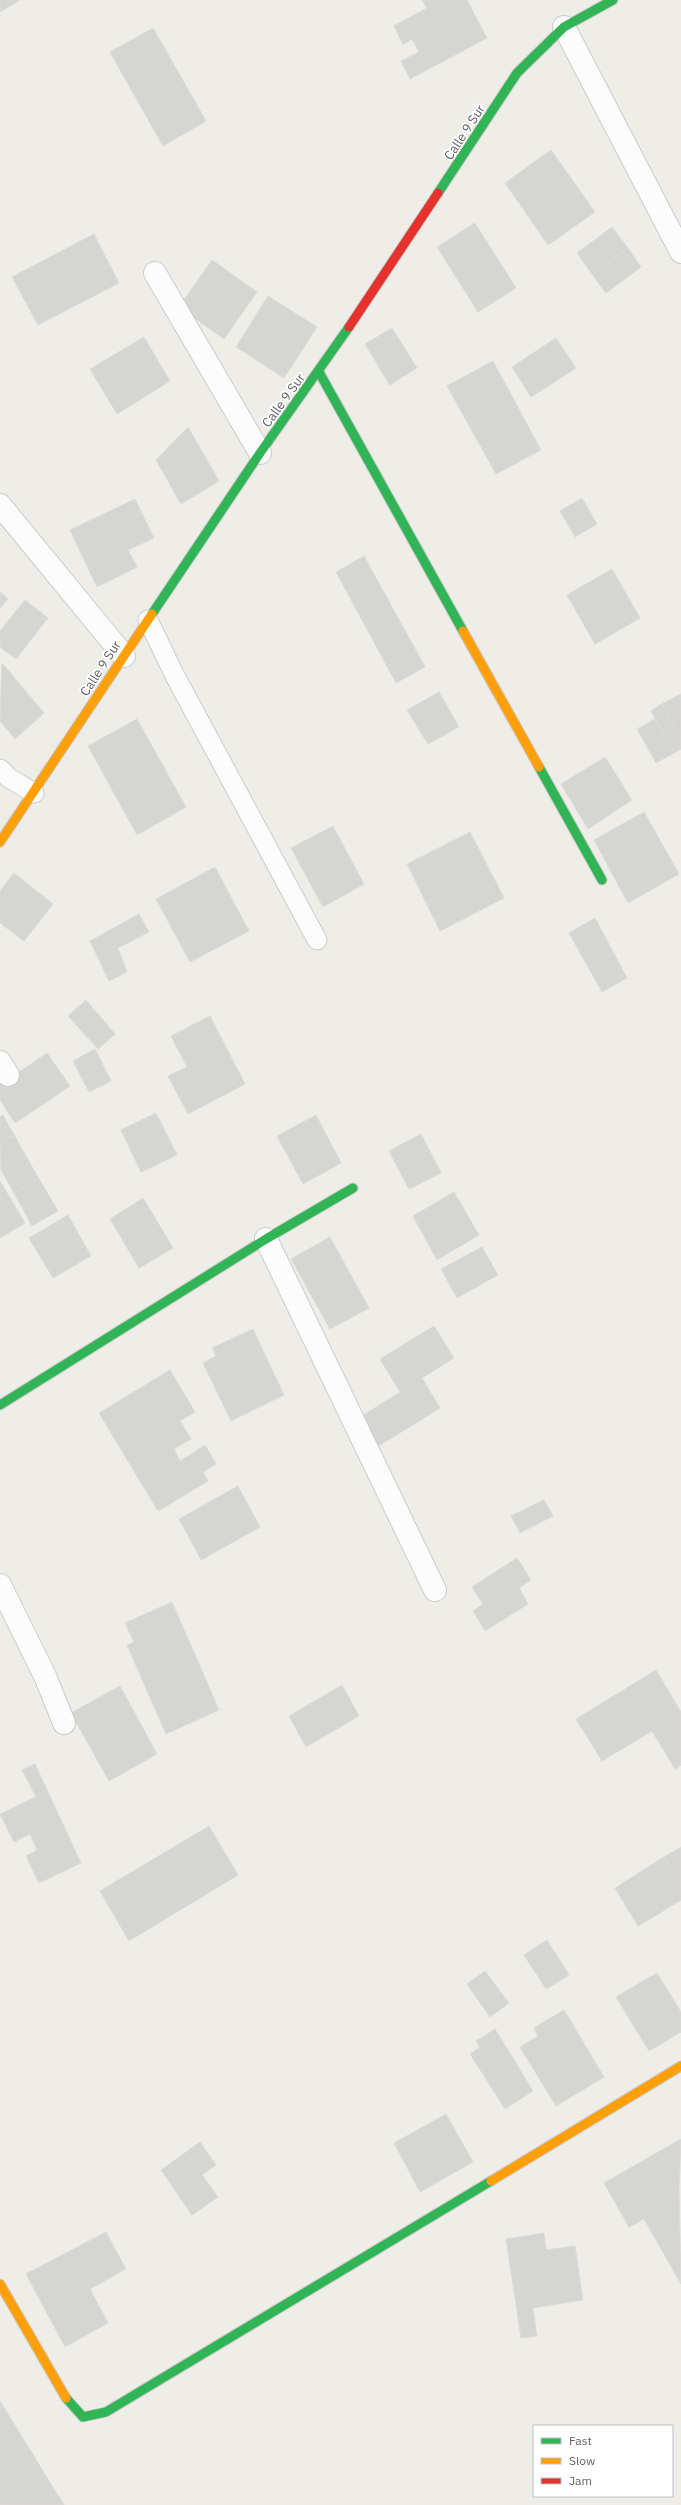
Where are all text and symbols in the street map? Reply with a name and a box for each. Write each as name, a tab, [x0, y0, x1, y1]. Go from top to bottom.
street label: Calle 9 Sur	[440, 101, 489, 163]
street label: Calle 9 Sur	[258, 370, 309, 431]
street label: Calle 9 Sur	[76, 637, 125, 699]
legend	[533, 2425, 673, 2497]
text: Fast	[569, 2433, 592, 2448]
text: Slow	[569, 2453, 595, 2468]
text: Jam	[569, 2473, 592, 2488]

